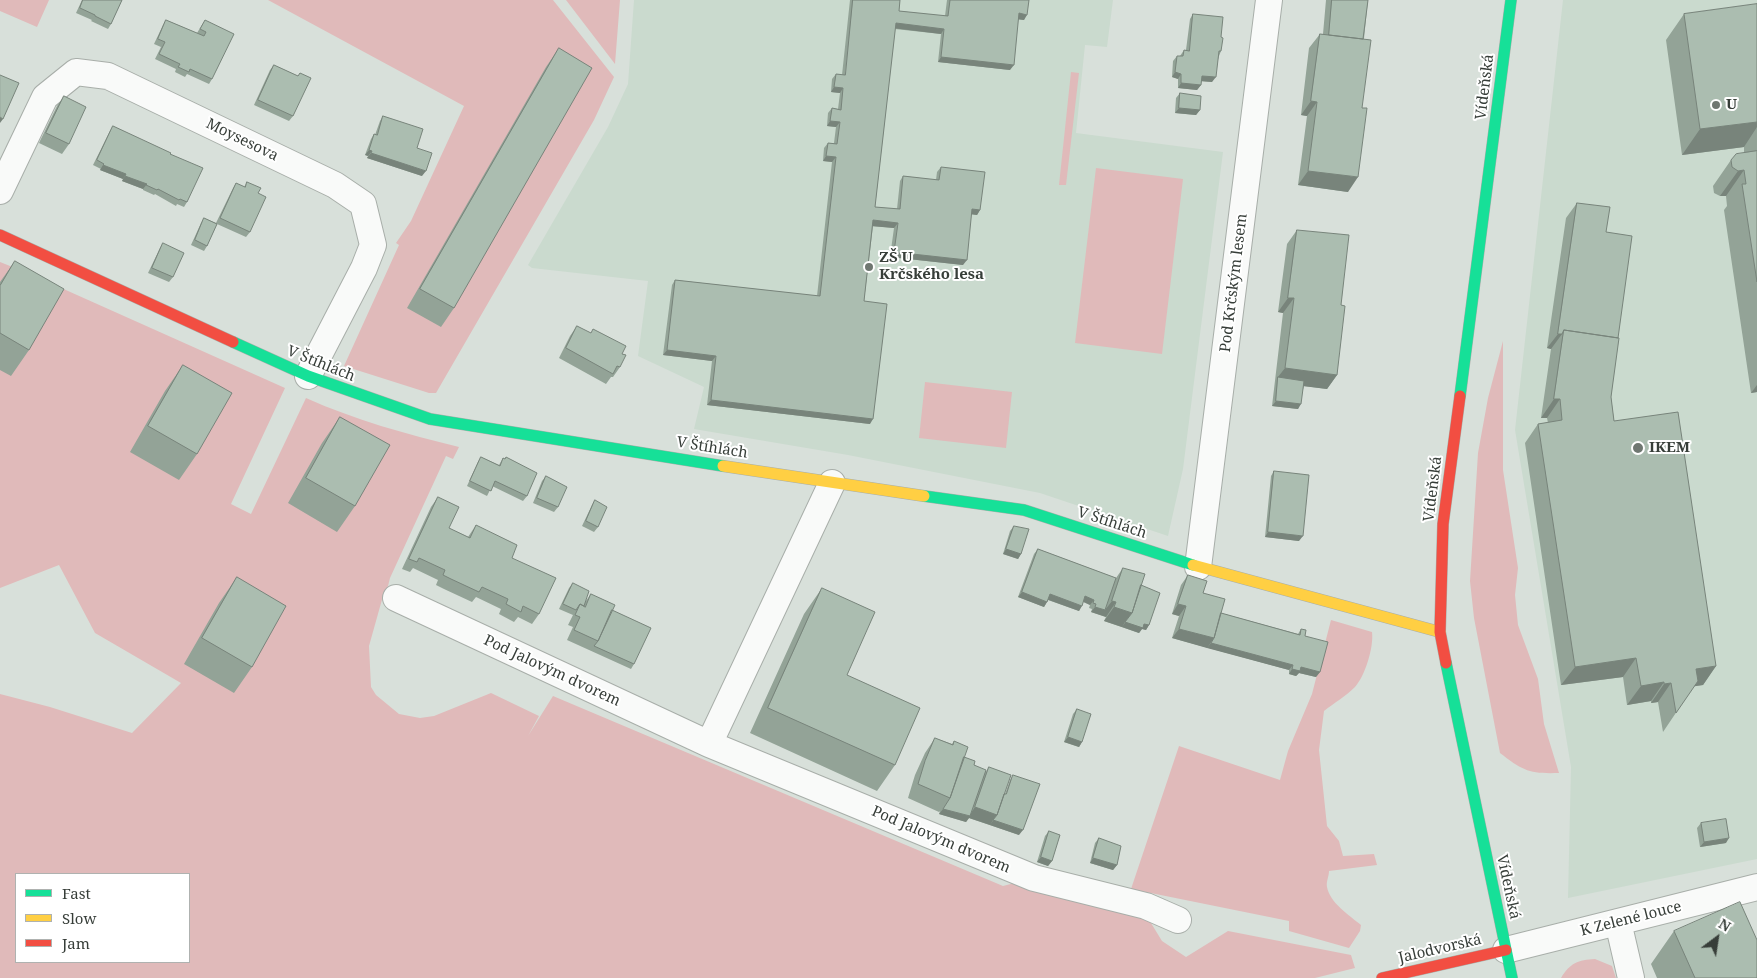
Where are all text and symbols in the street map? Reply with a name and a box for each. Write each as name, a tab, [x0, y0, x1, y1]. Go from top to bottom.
street label: Vídeňská	[1472, 53, 1498, 121]
place label: U	[1726, 96, 1737, 114]
marker: U	[1710, 99, 1722, 111]
street label: Moysesova	[203, 115, 281, 165]
street label: Pod Krčským lesem	[1217, 213, 1251, 353]
place label: ZŠ U Krčského lesa	[879, 249, 984, 284]
marker: ZŠ U Krčského lesa	[863, 261, 875, 273]
street label: V Štíhlách	[284, 342, 358, 386]
street label: V Štíhlách	[675, 433, 749, 463]
place label: IKEM	[1649, 439, 1690, 457]
marker: IKEM	[1631, 441, 1645, 455]
street label: Vídeňská	[1420, 455, 1446, 523]
street label: V Štíhlách	[1075, 503, 1149, 543]
street label: Pod Jalovým dvorem	[481, 631, 623, 711]
street label: Pod Jalovým dvorem	[869, 803, 1013, 877]
street label: Vídeňská	[1492, 853, 1524, 921]
legend	[15, 873, 190, 963]
text: Fast	[62, 883, 91, 903]
street label: K Zelené louce	[1578, 898, 1684, 940]
text: Slow	[62, 908, 96, 928]
north arrow	[1692, 913, 1742, 963]
text: N	[1715, 914, 1735, 936]
street label: Jalodvorská	[1397, 931, 1483, 967]
text: Jam	[62, 933, 90, 953]

